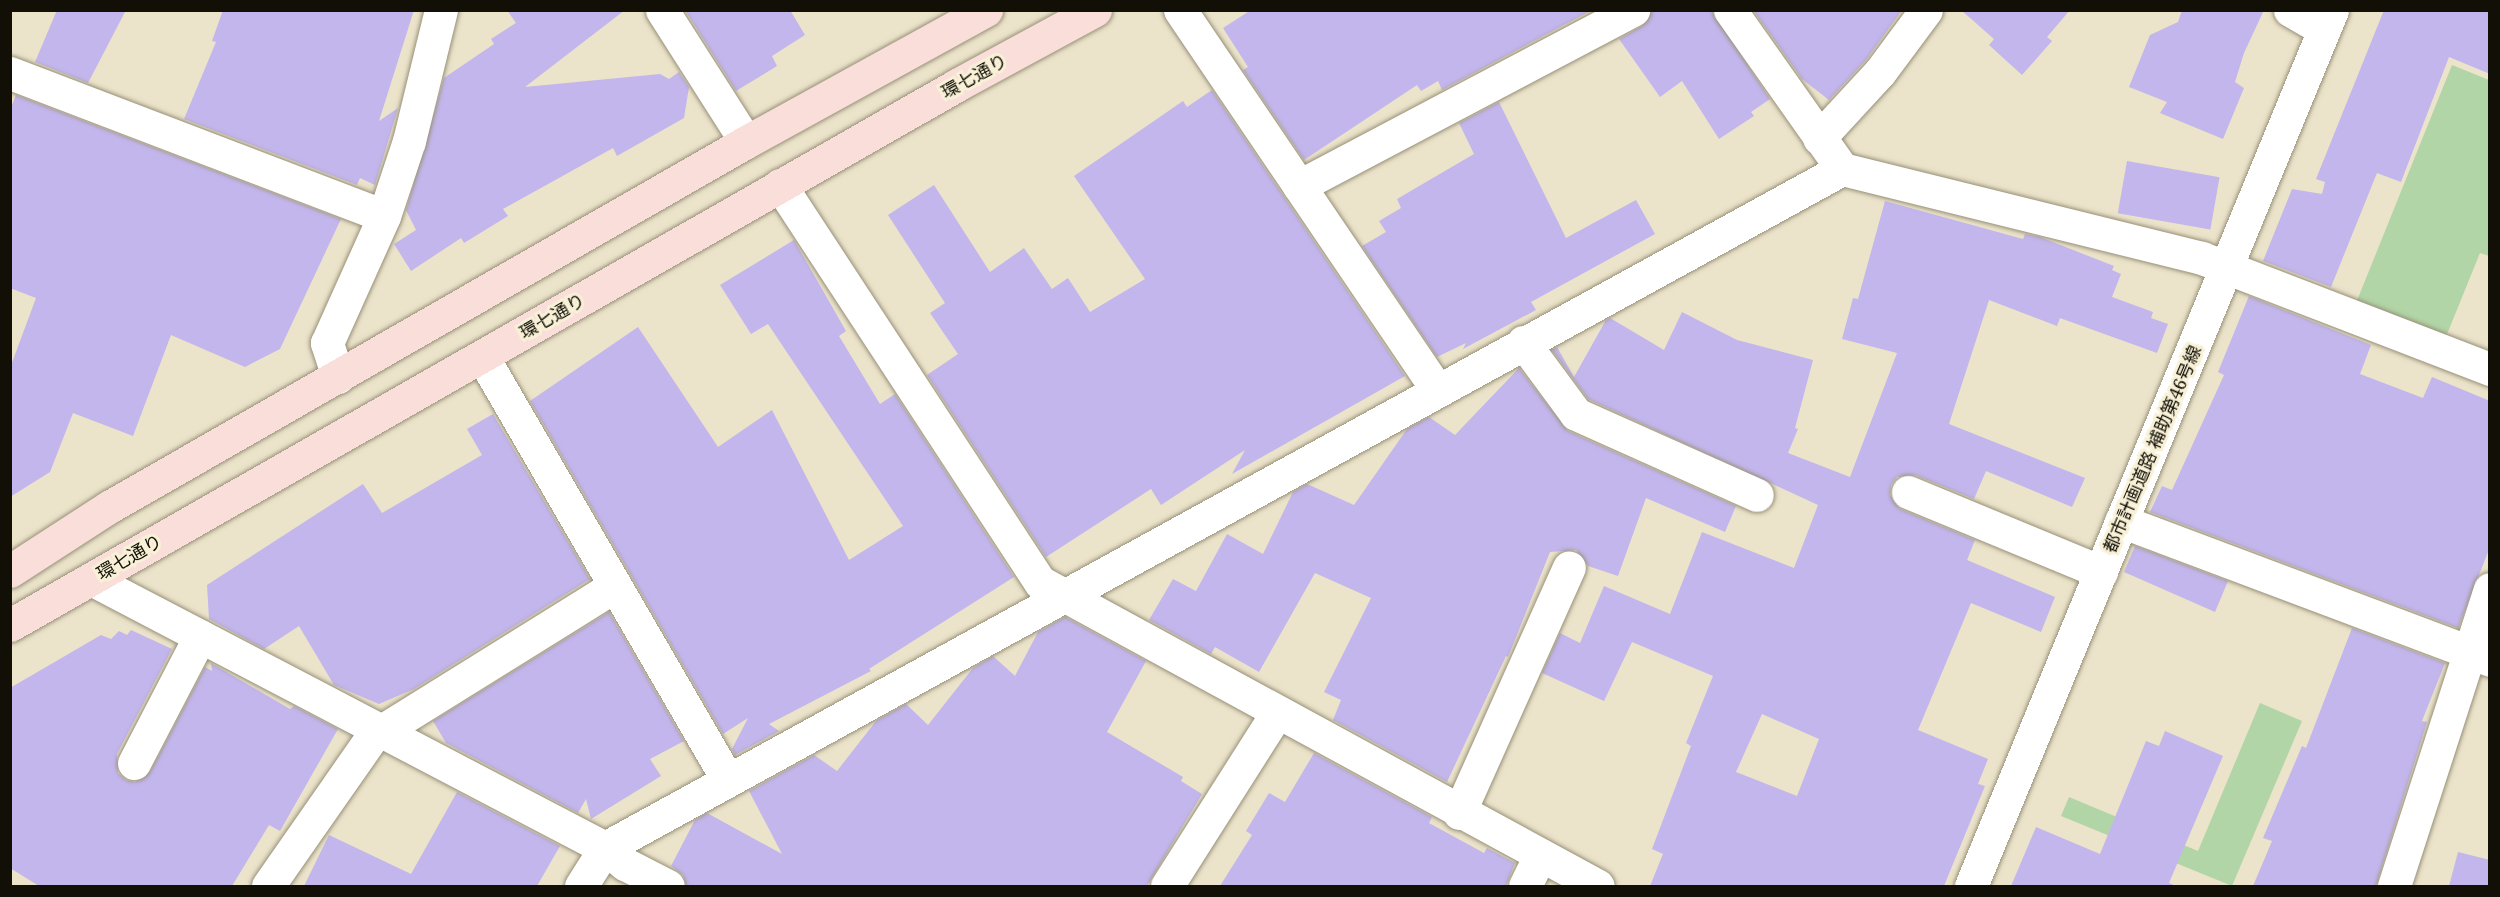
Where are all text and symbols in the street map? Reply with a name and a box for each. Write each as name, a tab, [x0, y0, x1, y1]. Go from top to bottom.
street label: 環七通り	[937, 49, 1011, 103]
street label: 環七通り	[515, 289, 589, 343]
street label: 都市計画道路 補助第46号線	[2099, 342, 2205, 556]
street label: 環七通り	[92, 530, 166, 584]

